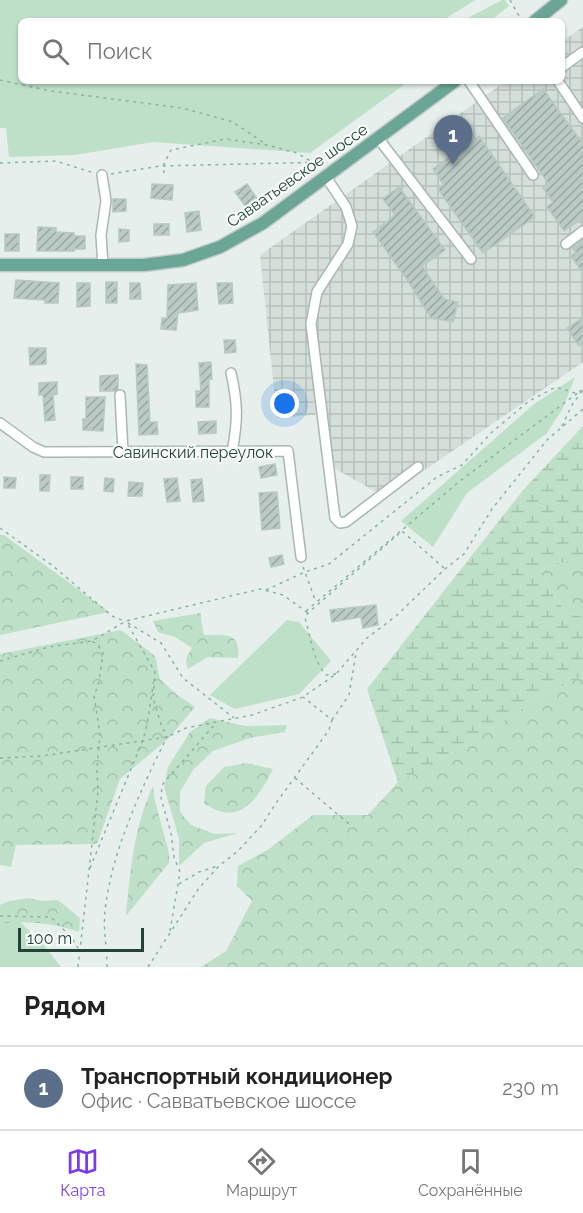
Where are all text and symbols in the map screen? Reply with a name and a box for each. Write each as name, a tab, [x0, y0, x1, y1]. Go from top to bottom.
search box	[18, 18, 565, 84]
icon: search	[39, 35, 72, 68]
text: Поиск	[87, 38, 152, 64]
pin: 1	[434, 116, 472, 165]
street label: Савватьевское шоссе	[223, 120, 371, 231]
your location	[270, 389, 299, 418]
street label: Савинский переулок	[113, 443, 273, 462]
scale bar	[18, 925, 144, 952]
text: 100 m	[27, 929, 72, 948]
text: Рядом	[24, 991, 106, 1021]
text: Транспортный кондиционер	[81, 1063, 392, 1089]
text: 1	[39, 1076, 48, 1100]
text: 230 m	[502, 1076, 559, 1100]
text: Офис · Савватьевское шоссе	[81, 1089, 356, 1113]
tab: Карта	[60, 1145, 105, 1200]
tab: Маршрут	[226, 1145, 297, 1200]
tab: Сохранённые	[418, 1145, 523, 1200]

